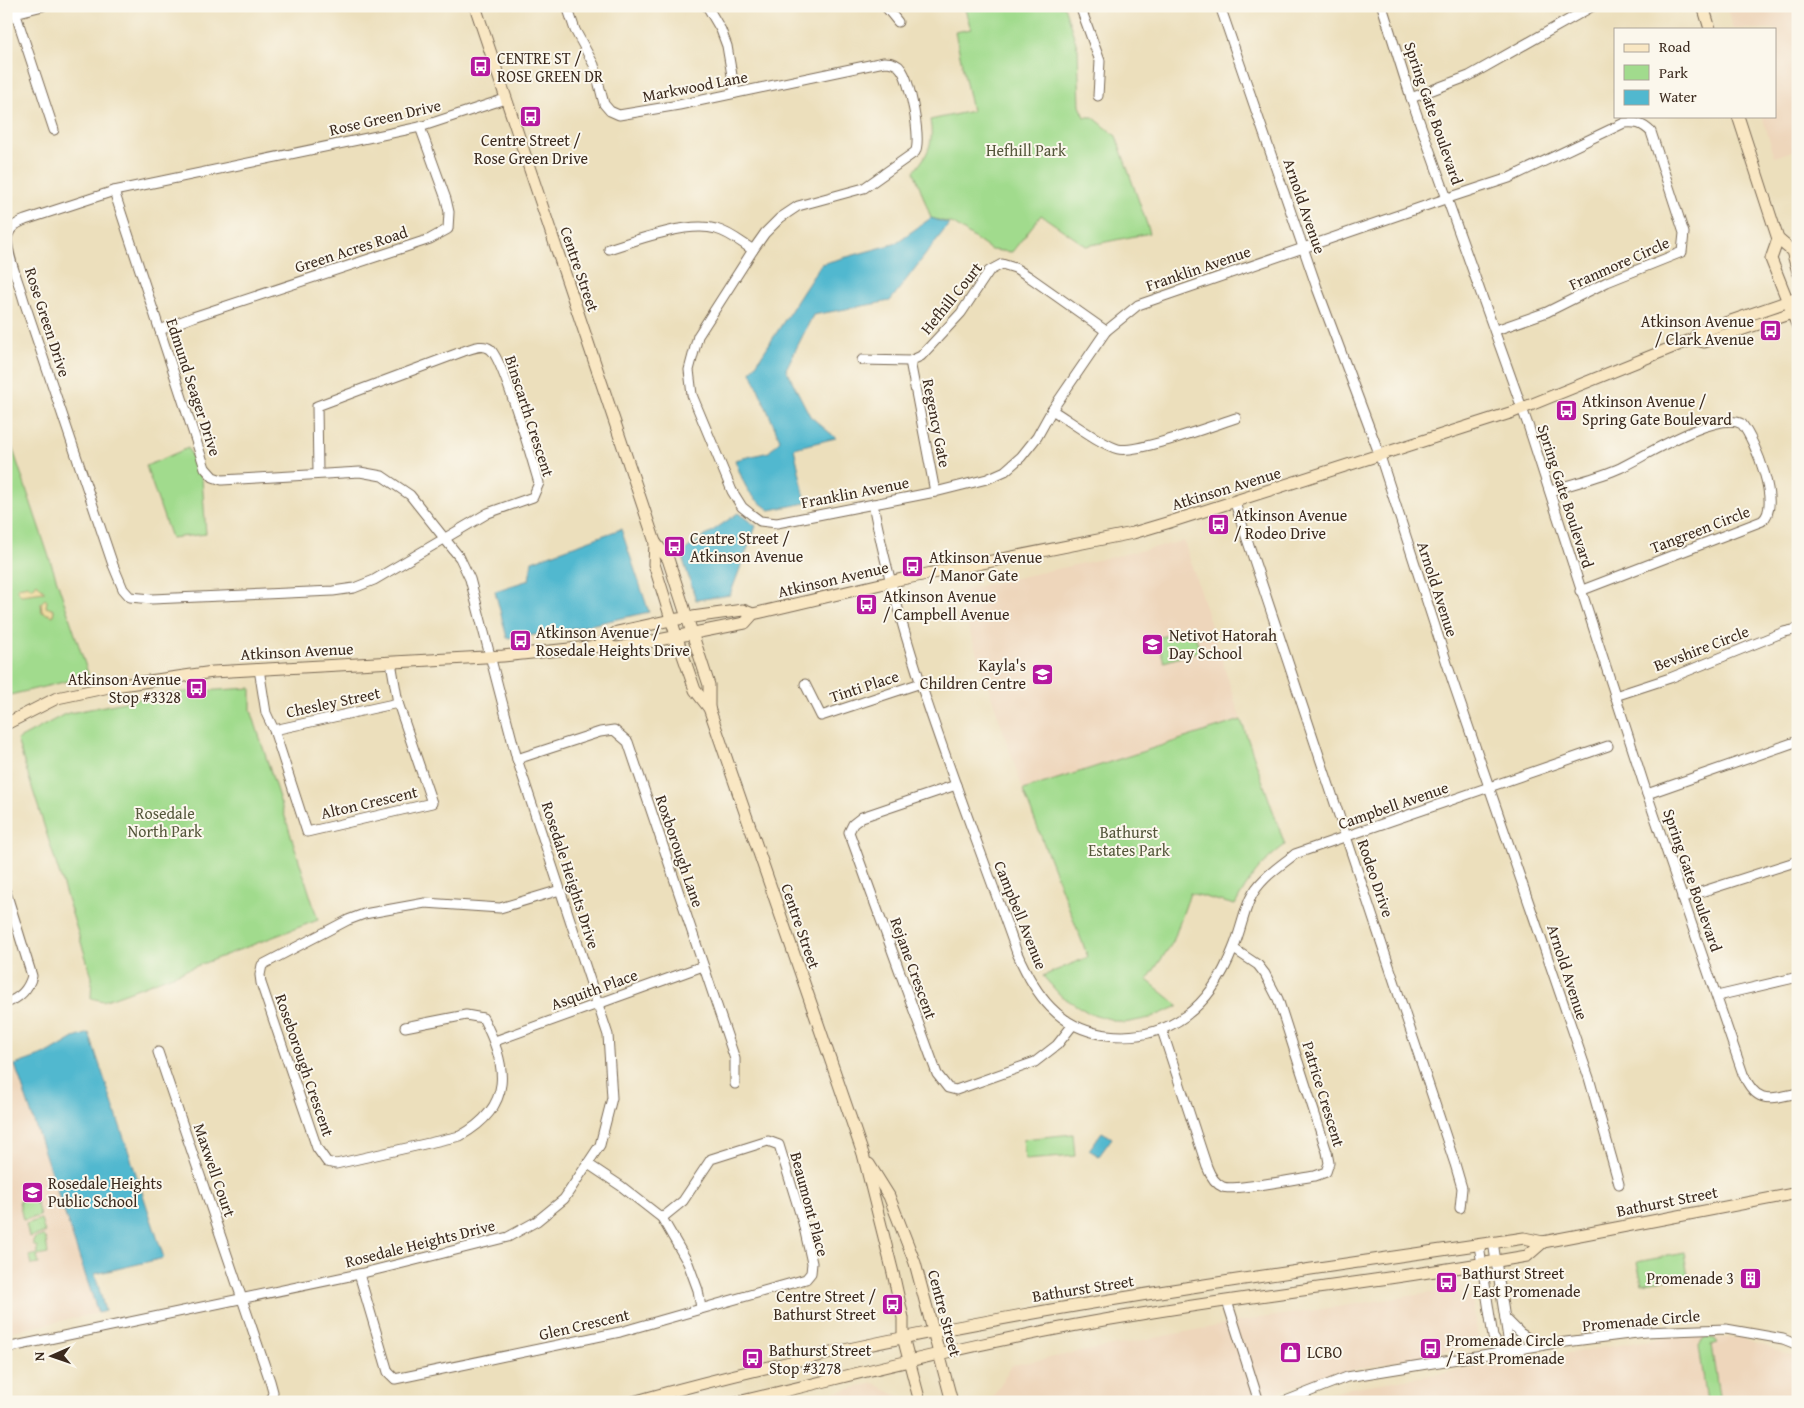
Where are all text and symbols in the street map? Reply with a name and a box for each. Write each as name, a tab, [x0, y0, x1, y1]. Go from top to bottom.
legend	[1614, 28, 1776, 118]
text: Road	[1659, 36, 1690, 57]
street label: Spring Gate Boulevard	[1398, 38, 1470, 188]
place label: CENTRE ST / ROSE GREEN DR	[497, 46, 604, 88]
bus stop icon: CENTRE ST / ROSE GREEN DR	[469, 55, 493, 79]
text: Park	[1659, 62, 1688, 83]
street label: Markwood Lane	[640, 64, 750, 108]
text: Water	[1659, 86, 1697, 107]
street label: Rose Green Drive	[327, 92, 443, 142]
bus stop icon: Centre Street / Rose Green Drive	[519, 104, 543, 128]
place label: Centre Street / Rose Green Drive	[474, 128, 588, 170]
park label: Hefhill Park	[986, 138, 1067, 162]
street label: Arnold Avenue	[1278, 155, 1332, 257]
street label: Green Acres Road	[292, 219, 411, 279]
street label: Centre Street	[554, 223, 606, 315]
street label: Franmore Circle	[1565, 230, 1673, 296]
street label: Franklin Avenue	[1142, 239, 1254, 297]
street label: Hefhill Court	[914, 256, 988, 339]
street label: Rose Green Drive	[19, 264, 77, 380]
place label: Atkinson Avenue / Clark Avenue	[1641, 309, 1754, 351]
street label: Edmund Seager Drive	[160, 315, 228, 459]
bus stop icon: Atkinson Avenue / Clark Avenue	[1758, 318, 1782, 342]
street label: Binscarth Crescent	[499, 352, 561, 480]
street label: Regency Gate	[917, 377, 957, 469]
place label: Atkinson Avenue / Spring Gate Boulevard	[1582, 389, 1732, 431]
bus stop icon: Atkinson Avenue / Spring Gate Boulevard	[1554, 398, 1578, 422]
street label: Spring Gate Boulevard	[1531, 421, 1601, 571]
street label: Atkinson Avenue	[1168, 460, 1284, 516]
street label: Franklin Avenue	[799, 470, 911, 514]
street label: Tangreen Circle	[1647, 499, 1753, 559]
place label: Atkinson Avenue / Rodeo Drive	[1234, 503, 1347, 545]
bus stop icon: Atkinson Avenue / Rodeo Drive	[1206, 512, 1230, 536]
place label: Centre Street / Atkinson Avenue	[690, 526, 803, 568]
bus stop icon: Centre Street / Atkinson Avenue	[662, 535, 686, 559]
street label: Arnold Avenue	[1411, 538, 1465, 640]
place label: Atkinson Avenue / Manor Gate	[929, 545, 1042, 587]
bus stop icon: Atkinson Avenue / Manor Gate	[901, 554, 925, 578]
street label: Atkinson Avenue	[775, 555, 891, 603]
place label: Atkinson Avenue / Campbell Avenue	[883, 584, 1010, 626]
bus stop icon: Atkinson Avenue / Campbell Avenue	[855, 593, 879, 617]
street label: Bevshire Circle	[1650, 619, 1752, 677]
place label: Atkinson Avenue / Rosedale Heights Drive	[536, 620, 690, 662]
place label: Netivot Hatorah Day School	[1169, 623, 1277, 665]
bus stop icon: Atkinson Avenue / Rosedale Heights Drive	[508, 629, 532, 653]
school or university icon: Netivot Hatorah Day School	[1141, 632, 1165, 656]
street label: Atkinson Avenue	[240, 636, 354, 666]
place label: Kayla's Children Centre	[920, 653, 1026, 695]
school or university icon: Kayla's Children Centre	[1030, 662, 1054, 686]
street label: Tinti Place	[826, 664, 902, 708]
place label: Atkinson Avenue Stop #3328	[68, 667, 181, 709]
bus stop icon: Atkinson Avenue Stop #3328	[185, 676, 209, 700]
street label: Chesley Street	[284, 680, 383, 724]
street label: Campbell Avenue	[1335, 775, 1451, 835]
street label: Alton Crescent	[318, 779, 420, 825]
street label: Roxborough Lane	[650, 792, 710, 910]
street label: Rosedale Heights Drive	[536, 798, 606, 952]
park label: Rosedale North Park	[128, 801, 203, 843]
street label: Spring Gate Boulevard	[1657, 805, 1729, 955]
park label: Bathurst Estates Park	[1088, 820, 1171, 862]
street label: Rodeo Drive	[1351, 836, 1401, 920]
street label: Campbell Avenue	[988, 857, 1054, 973]
street label: Centre Street	[775, 880, 827, 972]
street label: Rejane Crescent	[884, 914, 944, 1023]
street label: Arnold Avenue	[1541, 921, 1595, 1023]
street label: Asquith Place	[547, 962, 641, 1016]
street label: Roseborough Crescent	[269, 990, 341, 1140]
street label: Patrice Crescent	[1297, 1038, 1352, 1150]
street label: Maxwell Court	[188, 1120, 242, 1220]
street label: Beaumont Place	[785, 1149, 835, 1259]
place label: Rosedale Heights Public School	[48, 1171, 162, 1213]
street label: Bathurst Street	[1614, 1179, 1720, 1223]
school or university icon: Rosedale Heights Public School	[20, 1180, 44, 1204]
street label: Rosedale Heights Drive	[342, 1213, 498, 1273]
place label: Bathurst Street / East Promenade	[1462, 1261, 1581, 1303]
place label: Promenade 3	[1646, 1266, 1734, 1290]
building icon: Promenade 3	[1738, 1266, 1762, 1290]
street label: Centre Street	[922, 1267, 968, 1359]
street label: Bathurst Street	[1030, 1268, 1136, 1308]
bus stop icon: Bathurst Street / East Promenade	[1434, 1270, 1458, 1294]
place label: Centre Street / Bathurst Street	[773, 1284, 876, 1326]
bus stop icon: Centre Street / Bathurst Street	[880, 1293, 904, 1317]
street label: Glen Crescent	[536, 1302, 632, 1346]
street label: Promenade Circle	[1581, 1303, 1701, 1337]
place label: Promenade Circle / East Promenade	[1446, 1328, 1565, 1370]
north arrow	[28, 1330, 78, 1380]
bus stop icon: Promenade Circle / East Promenade	[1418, 1337, 1442, 1361]
place label: Bathurst Street Stop #3278	[769, 1338, 872, 1380]
shop icon: LCBO	[1279, 1340, 1303, 1364]
place label: LCBO	[1307, 1340, 1343, 1364]
bus stop icon: Bathurst Street Stop #3278	[741, 1347, 765, 1371]
text: N	[29, 1351, 49, 1361]

